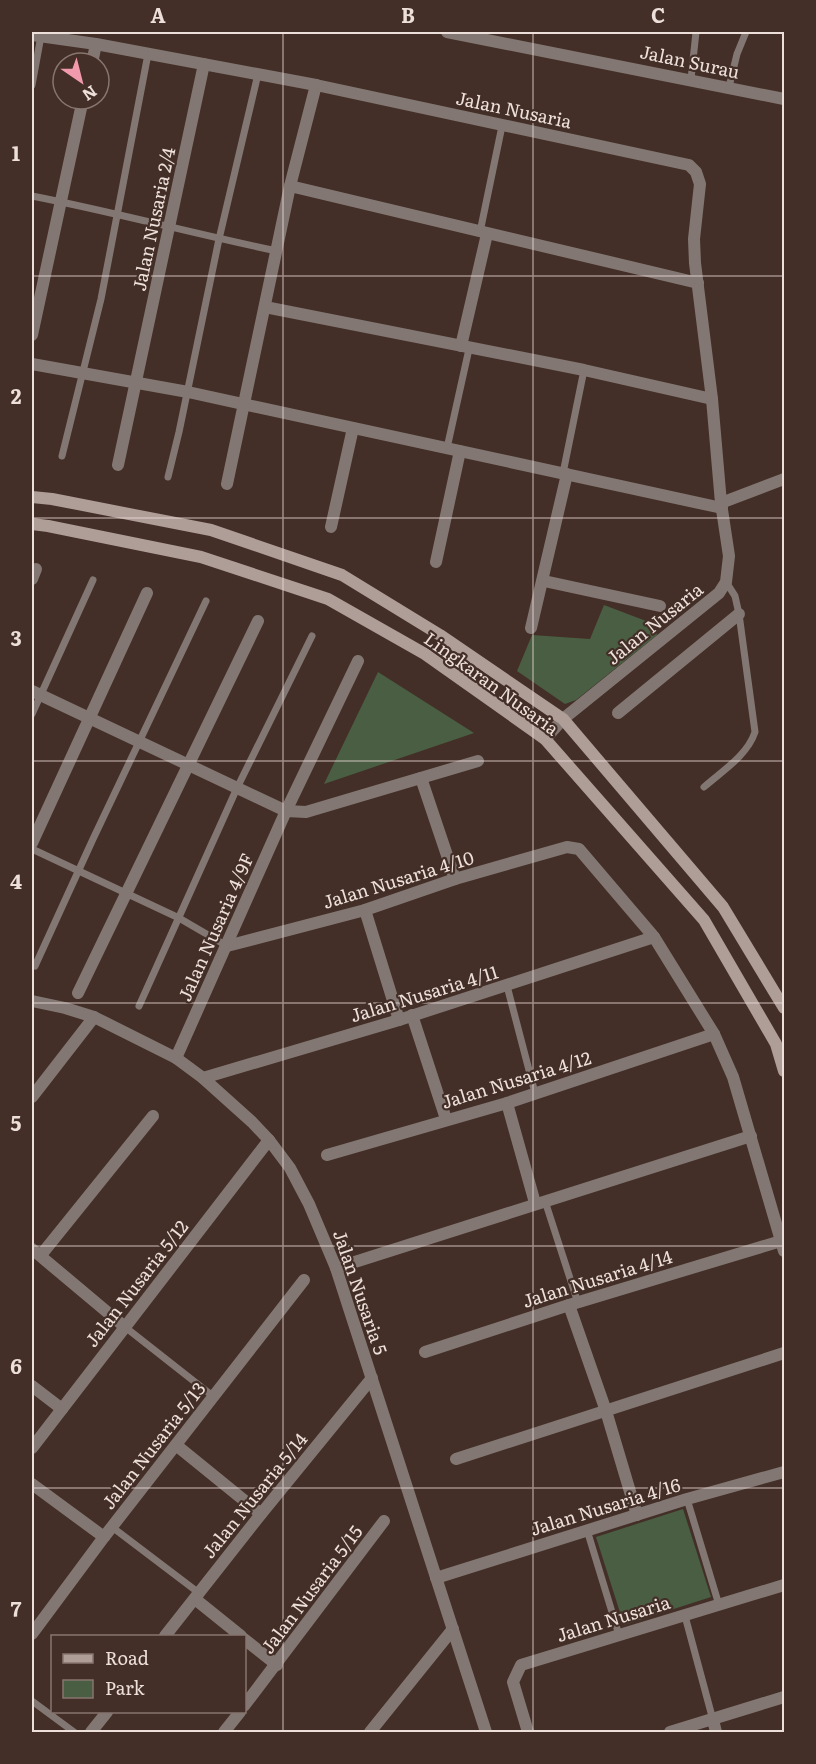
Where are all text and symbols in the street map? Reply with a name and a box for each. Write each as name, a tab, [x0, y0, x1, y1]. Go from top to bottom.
text: A	[150, 0, 166, 29]
text: B	[401, 0, 415, 29]
text: C	[651, 0, 665, 29]
street label: Jalan Surau	[638, 37, 742, 85]
north arrow	[51, 51, 111, 111]
text: N	[78, 80, 103, 108]
street label: Jalan Nusaria	[454, 84, 575, 134]
text: 1	[12, 137, 20, 167]
street label: Jalan Nusaria 2/4	[125, 145, 181, 293]
text: 2	[11, 380, 22, 410]
street label: Jalan Nusaria	[600, 575, 708, 671]
text: 3	[10, 622, 22, 652]
street label: Lingkaran Nusaria	[419, 625, 565, 741]
street label: Jalan Nusaria 4/10	[319, 843, 477, 915]
street label: Jalan Nusaria 4/9F	[170, 849, 260, 1005]
text: 4	[10, 865, 22, 895]
street label: Jalan Nusaria 4/11	[347, 958, 501, 1028]
street label: Jalan Nusaria 4/12	[438, 1043, 594, 1115]
text: 5	[11, 1107, 22, 1137]
street label: Jalan Nusaria 5/12	[78, 1214, 194, 1352]
street label: Jalan Nusaria 5	[327, 1226, 395, 1358]
street label: Jalan Nusaria 4/14	[519, 1242, 675, 1314]
text: 6	[10, 1350, 22, 1380]
street label: Jalan Nusaria 5/13	[95, 1376, 211, 1514]
street label: Jalan Nusaria 5/14	[195, 1426, 313, 1564]
street label: Jalan Nusaria 4/16	[527, 1470, 684, 1542]
street label: Jalan Nusaria 5/15	[254, 1519, 368, 1659]
street label: Jalan Nusaria	[553, 1588, 673, 1648]
text: 7	[11, 1593, 22, 1623]
legend	[51, 1635, 246, 1713]
text: Road	[105, 1644, 149, 1671]
text: Park	[105, 1674, 146, 1701]

